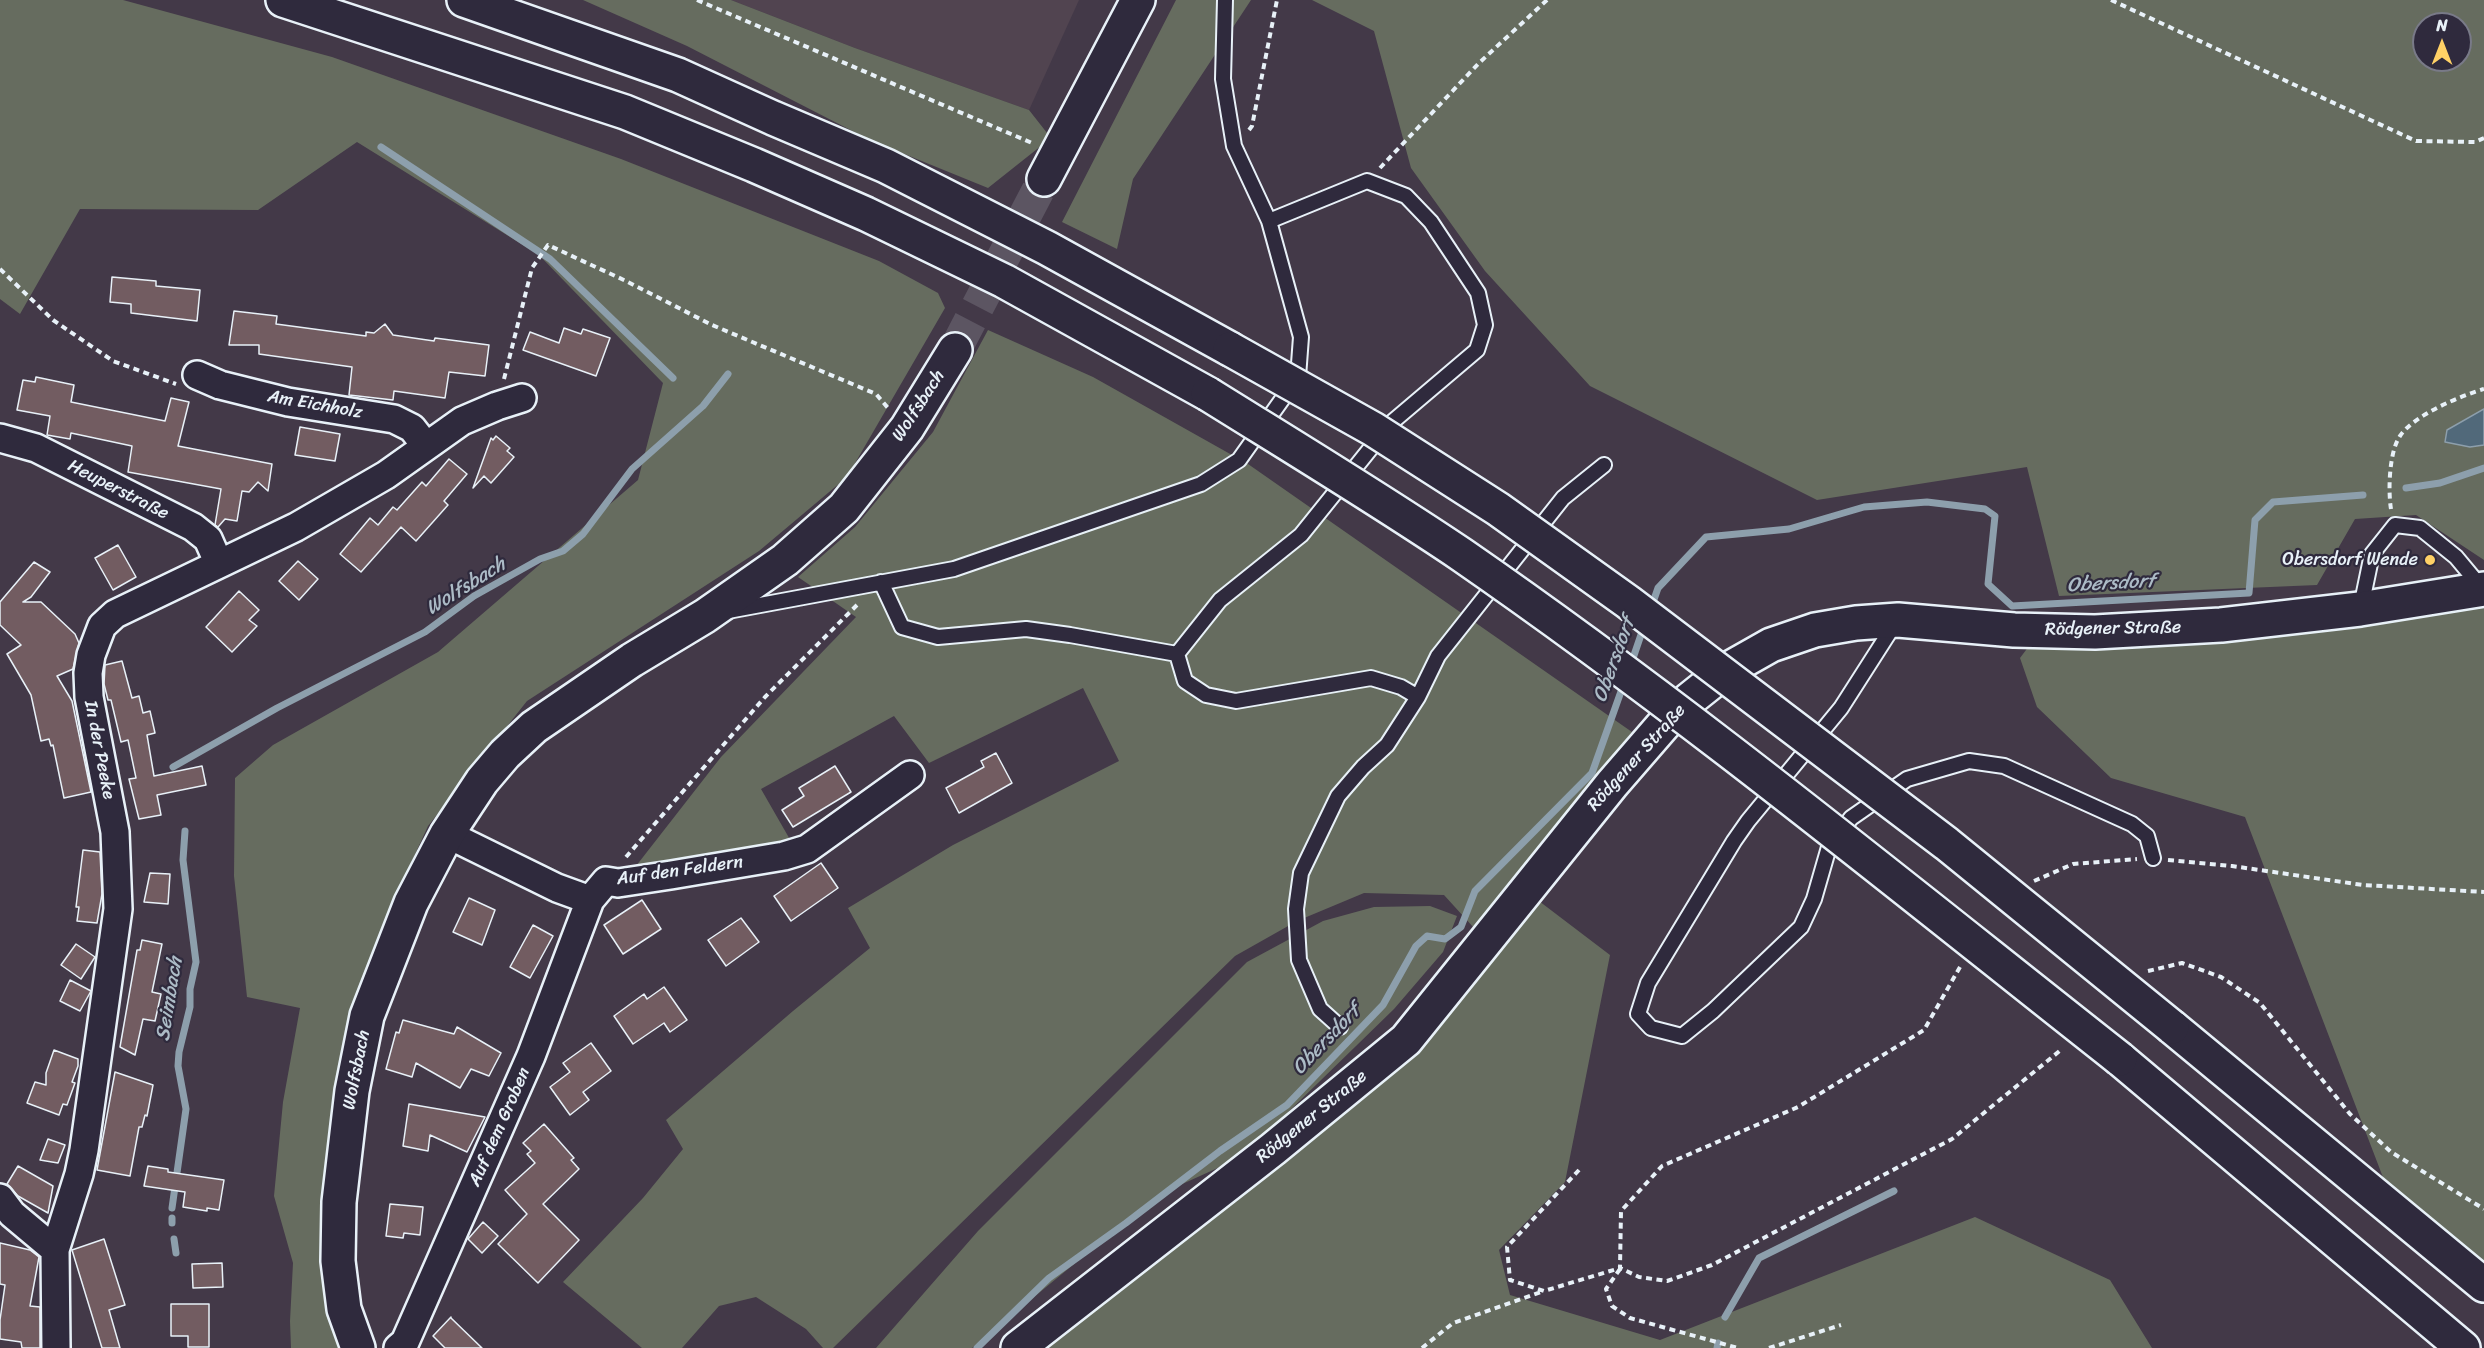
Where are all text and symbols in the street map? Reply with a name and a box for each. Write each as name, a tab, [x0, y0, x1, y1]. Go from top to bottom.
text: N	[2436, 11, 2448, 40]
north arrow	[2412, 12, 2472, 72]
street label: Wolfsbach	[888, 366, 950, 446]
street label: Am Eichholz	[266, 386, 364, 424]
street label: Heuperstraße	[64, 455, 172, 525]
place label: Obersdorf Wende	[2282, 549, 2418, 571]
water label: Wolfsbach	[422, 553, 510, 621]
marker: Obersdorf Wende	[2423, 553, 2437, 567]
water label: Obersdorf	[2066, 570, 2156, 598]
water label: Obersdorf	[1589, 614, 1641, 706]
street label: Rödgener Straße	[2045, 617, 2181, 641]
street label: In der Peeke	[79, 699, 119, 801]
street label: Rödgener Straße	[1583, 700, 1691, 816]
street label: Auf den Feldern	[615, 851, 745, 891]
water label: Seimbach	[152, 955, 188, 1043]
water label: Obersdorf	[1288, 1000, 1366, 1080]
street label: Wolfsbach	[339, 1028, 375, 1112]
street label: Auf dem Groben	[464, 1064, 536, 1190]
street label: Rödgener Straße	[1252, 1066, 1372, 1168]

